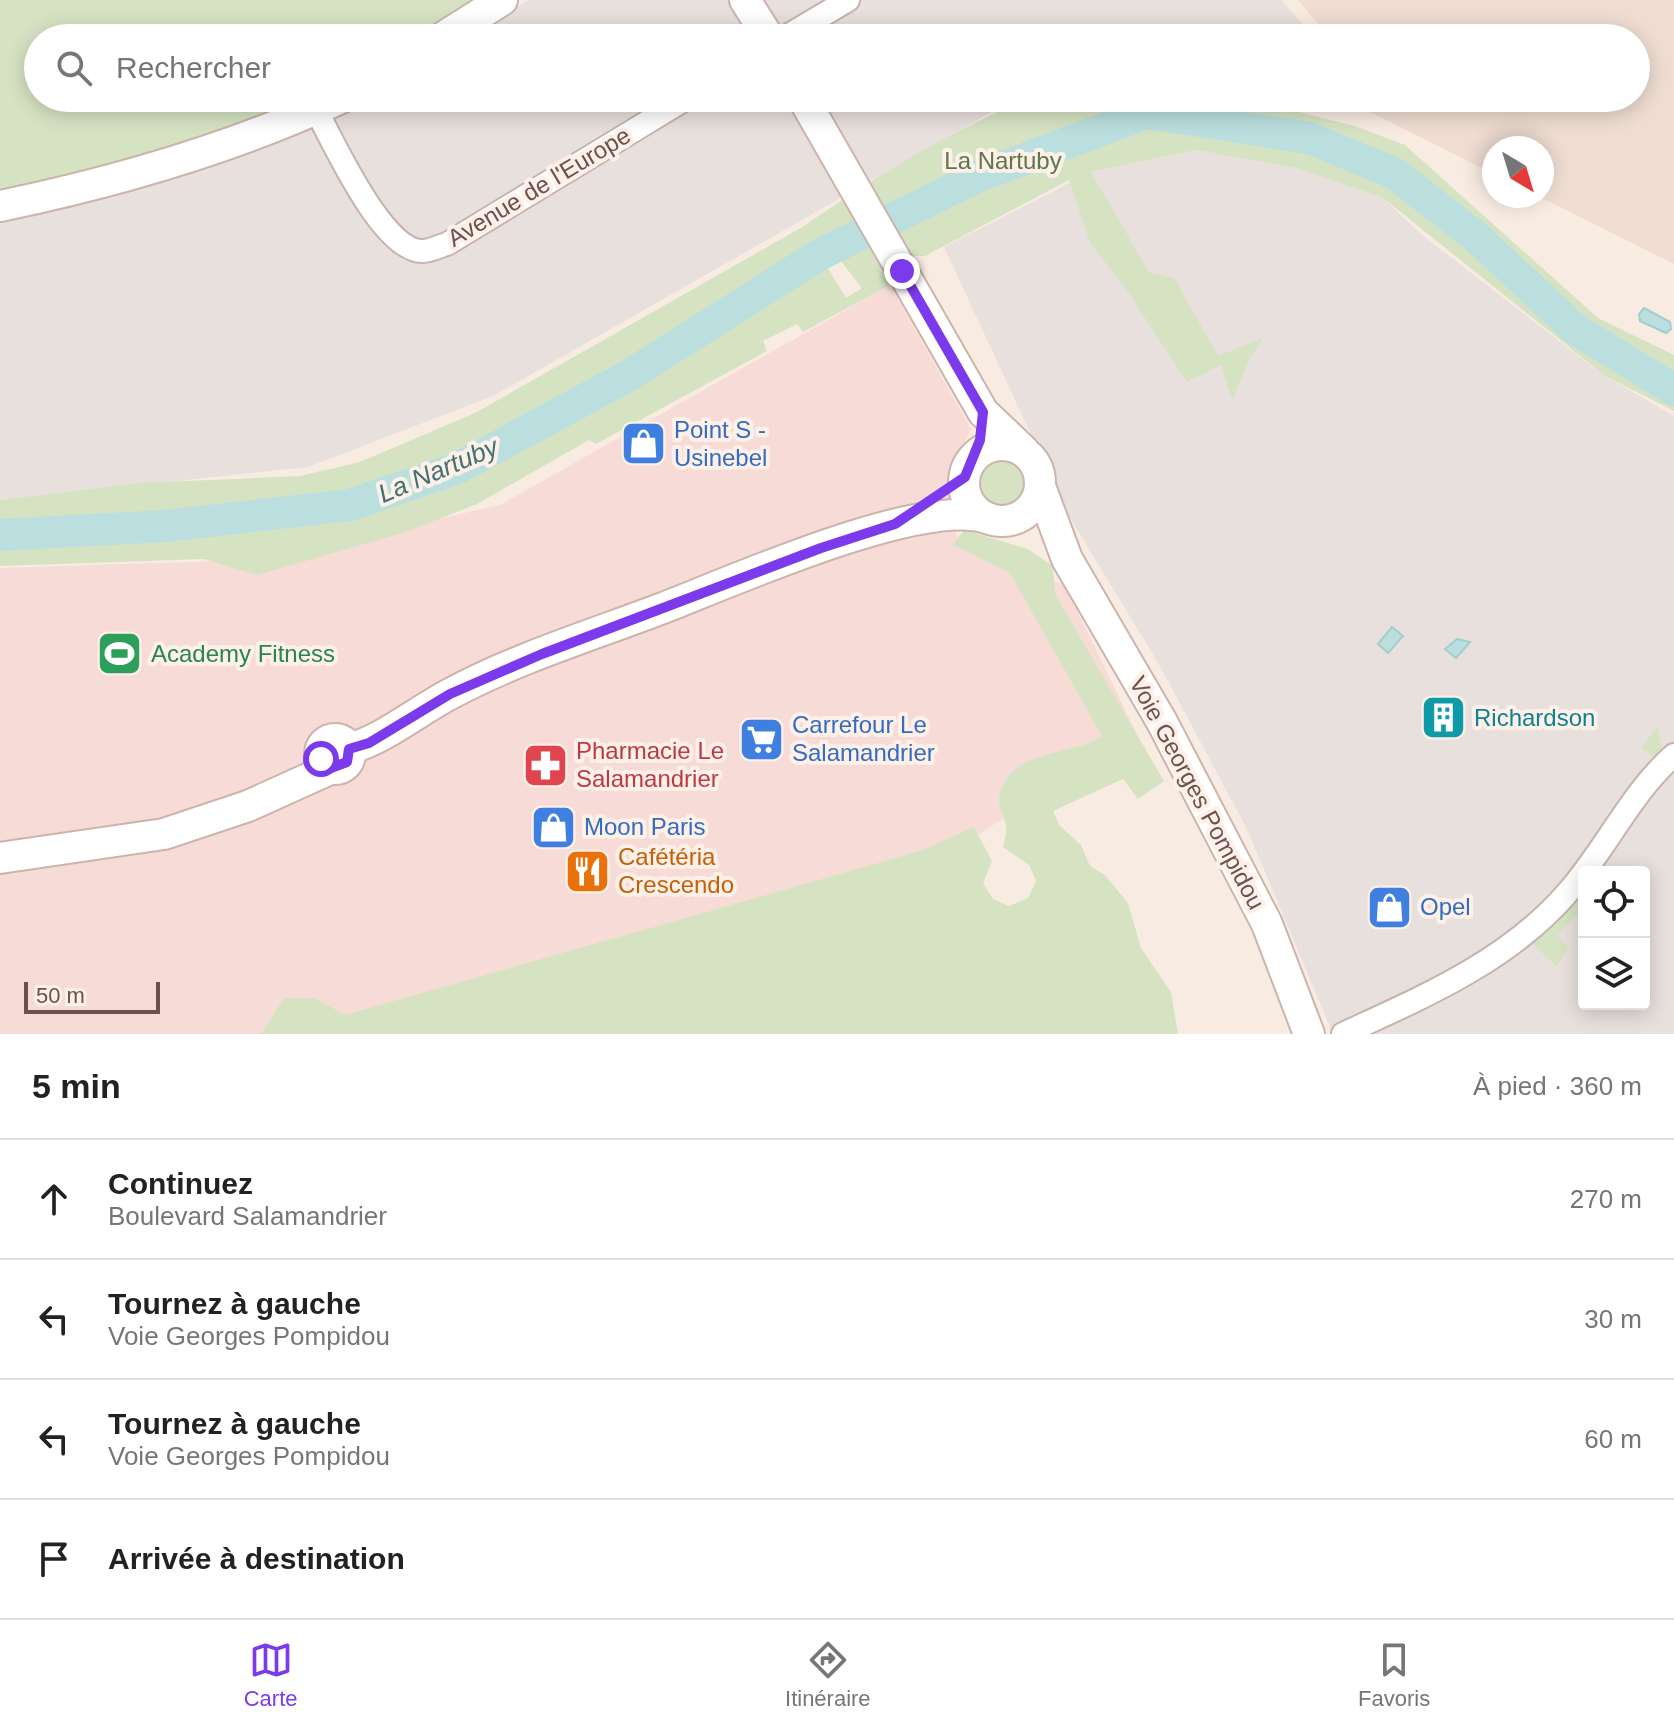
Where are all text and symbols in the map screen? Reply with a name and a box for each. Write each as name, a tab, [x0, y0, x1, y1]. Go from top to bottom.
search box	[24, 24, 1650, 112]
icon: search	[52, 46, 96, 90]
text: Rechercher	[116, 51, 271, 84]
street label: Avenue de l'Europe	[443, 121, 635, 252]
north arrow	[1482, 136, 1554, 208]
park label: La Nartuby	[944, 147, 1062, 174]
route end	[884, 253, 920, 289]
place label: Point S - Usinebel	[674, 416, 767, 471]
shop icon: Point S - Usinebel	[619, 420, 667, 468]
water label: La Nartuby	[374, 431, 504, 509]
sports icon: Academy Fitness	[96, 630, 144, 678]
place label: Academy Fitness	[151, 640, 335, 667]
street label: Voie Georges Pompidou	[1124, 672, 1270, 914]
building icon: Richardson	[1419, 694, 1467, 742]
place label: Richardson	[1474, 704, 1595, 731]
place label: Carrefour Le Salamandrier	[792, 711, 935, 766]
supermarket icon: Carrefour Le Salamandrier	[737, 715, 785, 763]
place label: Pharmacie Le Salamandrier	[576, 737, 724, 792]
route start	[303, 741, 339, 777]
pharmacy icon: Pharmacie Le Salamandrier	[521, 741, 569, 789]
shop icon: Moon Paris	[529, 803, 577, 851]
place label: Moon Paris	[584, 813, 705, 840]
place label: Cafétéria Crescendo	[618, 843, 734, 898]
restaurant icon: Cafétéria Crescendo	[563, 847, 611, 895]
map controls	[1578, 866, 1650, 1010]
button: locate	[1578, 866, 1650, 938]
shop icon: Opel	[1365, 883, 1413, 931]
place label: Opel	[1420, 893, 1471, 920]
button: layers	[1578, 938, 1650, 1010]
scale bar	[24, 978, 160, 1014]
text: 50 m	[36, 983, 85, 1008]
text: 5 min	[32, 1067, 121, 1105]
text: À pied · 360 m	[1473, 1071, 1642, 1101]
text: Continuez	[108, 1167, 253, 1200]
icon: ahead	[32, 1177, 76, 1221]
text: 270 m	[1570, 1184, 1642, 1214]
text: Boulevard Salamandrier	[108, 1201, 387, 1231]
text: Tournez à gauche	[108, 1287, 361, 1320]
icon: left	[32, 1297, 76, 1341]
text: 30 m	[1584, 1304, 1642, 1334]
text: Voie Georges Pompidou	[108, 1321, 390, 1351]
text: Tournez à gauche	[108, 1407, 361, 1440]
icon: left	[32, 1417, 76, 1461]
text: 60 m	[1584, 1424, 1642, 1454]
text: Voie Georges Pompidou	[108, 1441, 390, 1471]
icon: arrive	[32, 1537, 76, 1581]
text: Arrivée à destination	[108, 1542, 405, 1575]
tab: Carte	[244, 1638, 298, 1712]
tab: Itinéraire	[785, 1638, 871, 1712]
tab: Favoris	[1358, 1638, 1430, 1712]

